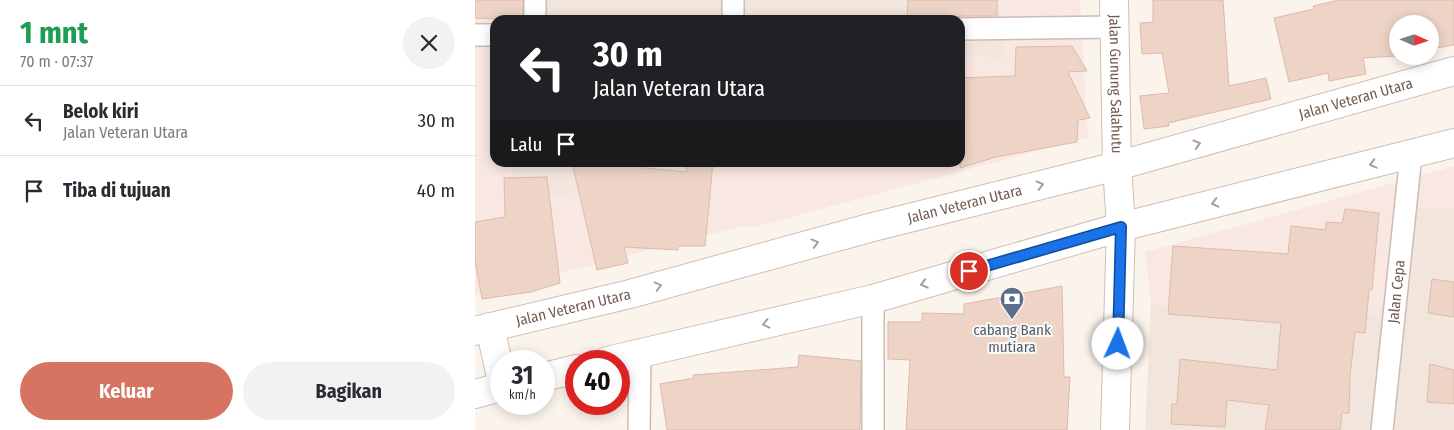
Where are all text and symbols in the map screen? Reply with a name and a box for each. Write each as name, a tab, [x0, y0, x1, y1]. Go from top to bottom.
street label: Jalan Gunung Salahutu	[1105, 14, 1126, 154]
text: 1 mnt	[20, 15, 88, 51]
north arrow	[1389, 15, 1439, 65]
map controls	[1389, 15, 1439, 65]
button: close	[403, 17, 455, 69]
text: 30 m	[593, 33, 663, 75]
icon: left	[510, 35, 575, 100]
text: 70 m · 07:37	[20, 52, 93, 71]
street label: Jalan Veteran Utara	[1297, 74, 1415, 123]
text: Jalan Veteran Utara	[593, 75, 765, 102]
text: Belok kiri	[63, 100, 139, 123]
icon: left	[20, 107, 48, 135]
text: 30 m	[417, 109, 455, 132]
text: Jalan Veteran Utara	[63, 123, 188, 142]
icon: arrive	[552, 130, 580, 158]
text: Lalu	[510, 133, 542, 156]
one-way arrow	[1193, 139, 1201, 149]
one-way arrow	[1368, 158, 1377, 169]
icon: arrive	[20, 177, 48, 205]
text: Tiba di tujuan	[63, 179, 171, 202]
text: 40 m	[417, 179, 455, 202]
one-way arrow	[1036, 180, 1045, 191]
street label: Jalan Veteran Utara	[906, 181, 1024, 227]
one-way arrow	[1211, 197, 1220, 208]
one-way arrow	[810, 238, 819, 249]
pin	[948, 250, 990, 292]
icon: arrive	[955, 257, 983, 285]
street label: Jalan Cepa	[1384, 259, 1409, 325]
one-way arrow	[920, 279, 928, 289]
one-way arrow	[654, 281, 662, 291]
street label: Jalan Veteran Utara	[514, 285, 632, 330]
bank icon: cabang Bank mutiara	[999, 286, 1025, 320]
position arrow	[1091, 317, 1143, 369]
one-way arrow	[762, 318, 771, 329]
place label: cabang Bank mutiara	[973, 321, 1051, 356]
speed limit sign: 40	[565, 350, 630, 415]
text: 31	[512, 361, 533, 391]
button: Keluar	[20, 362, 233, 420]
button: Bagikan	[243, 362, 455, 420]
text: km/h	[509, 388, 536, 402]

